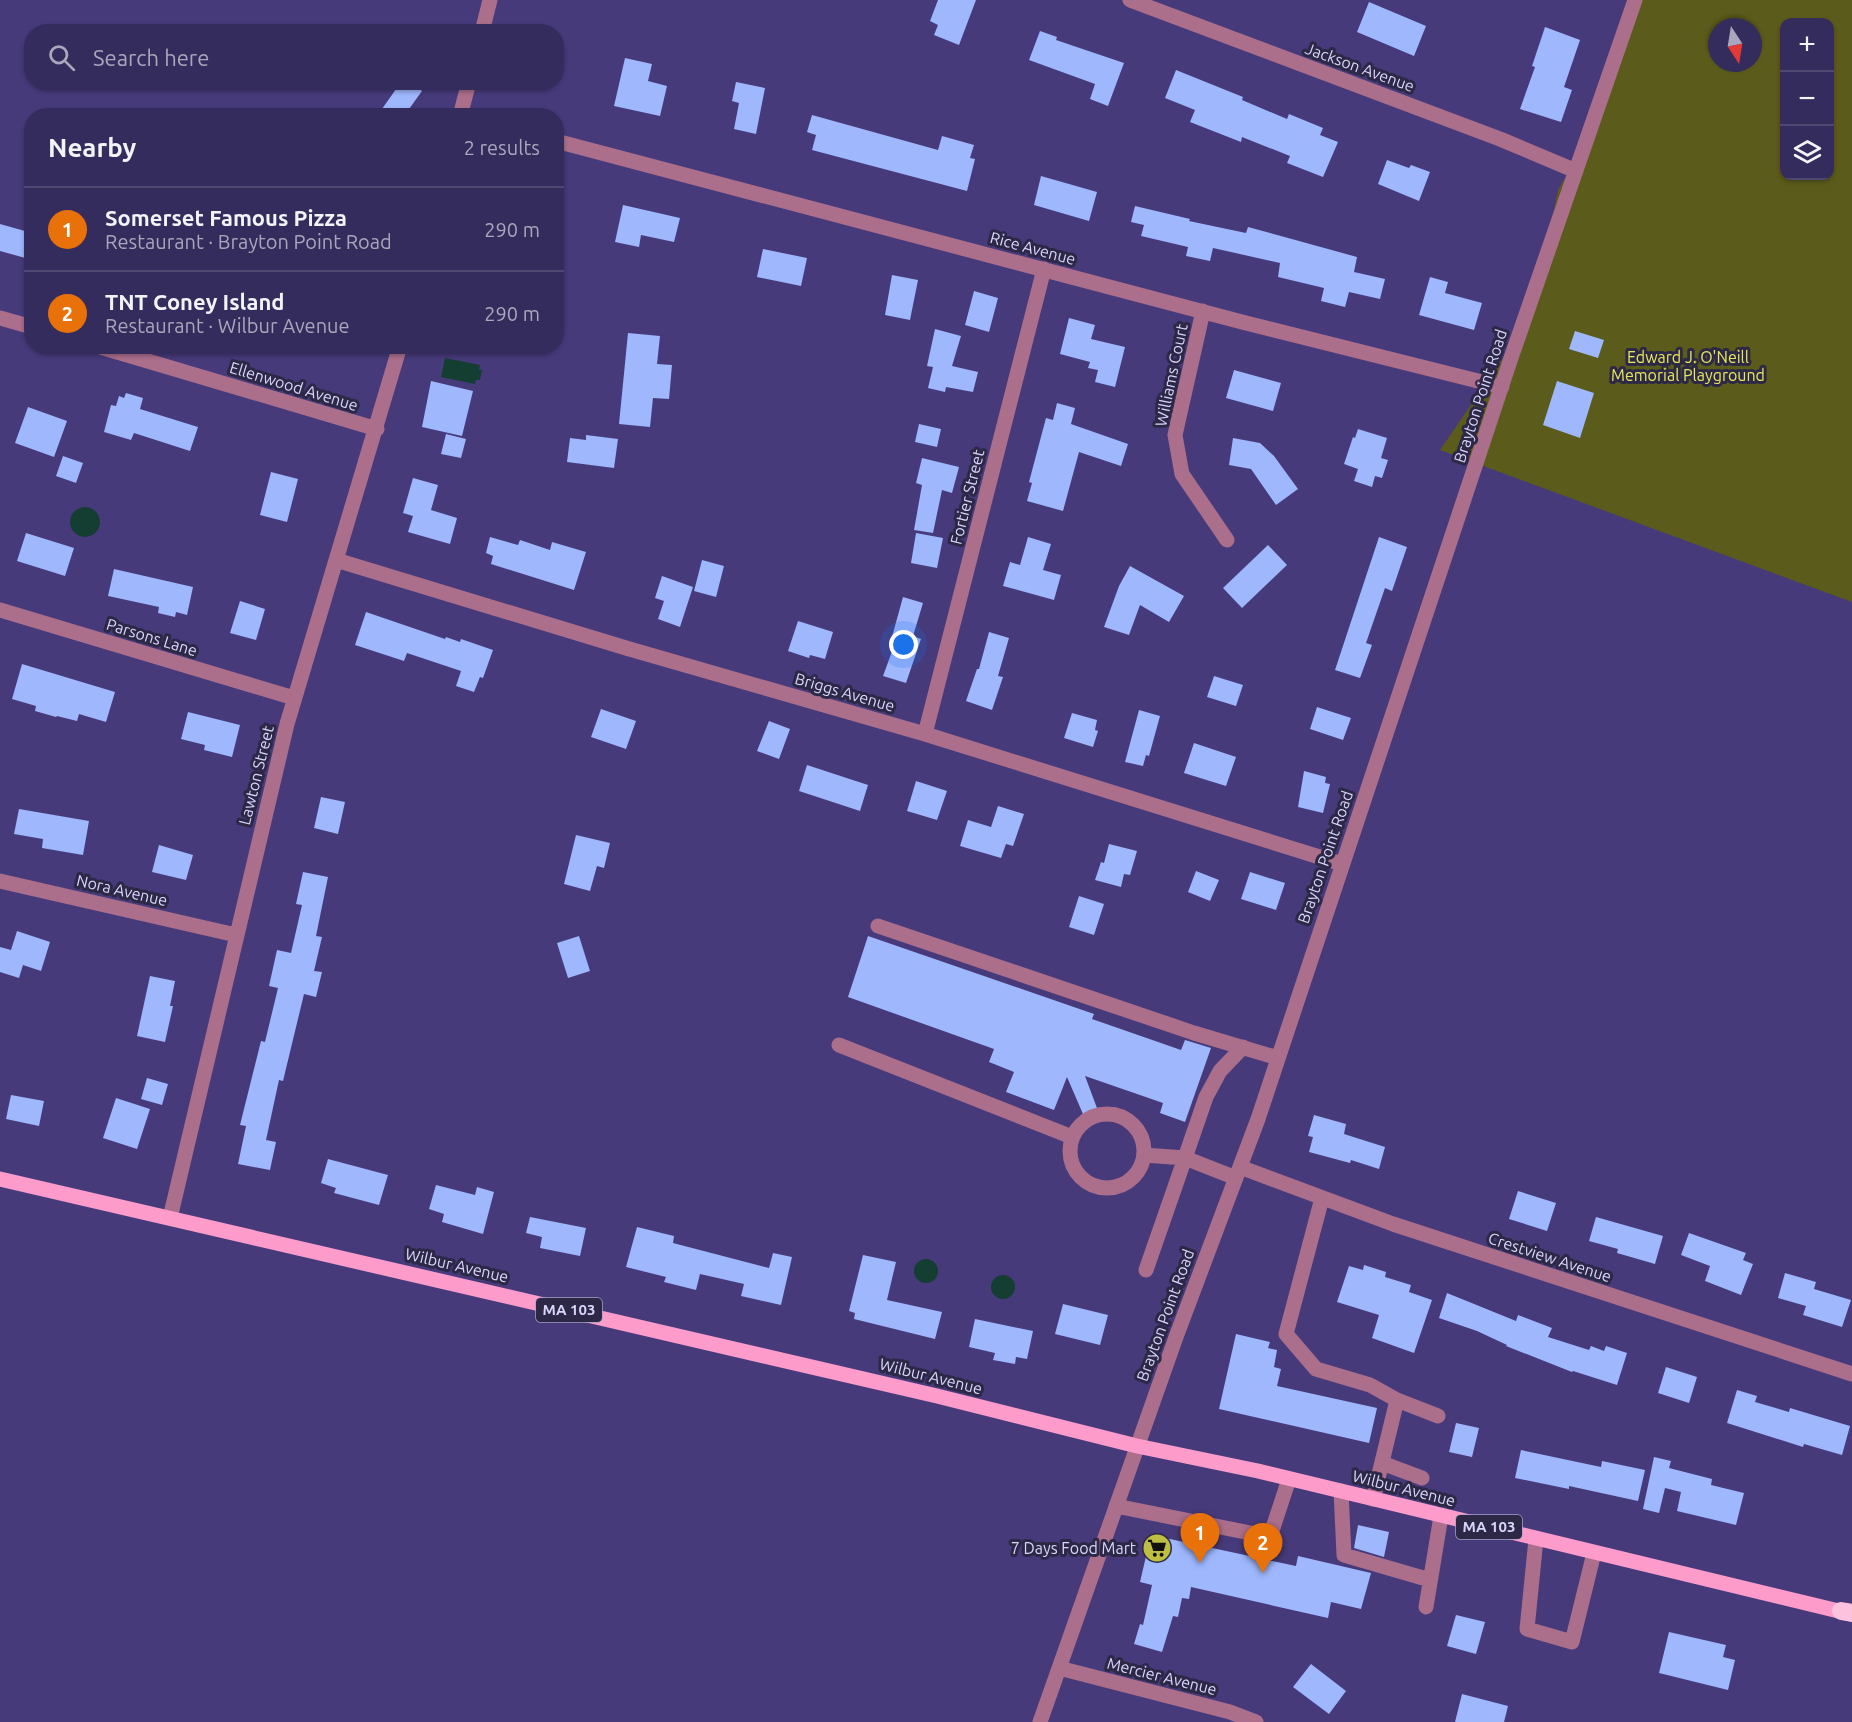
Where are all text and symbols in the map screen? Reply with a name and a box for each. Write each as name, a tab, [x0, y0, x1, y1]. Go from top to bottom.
north arrow	[1708, 18, 1762, 72]
map controls	[1780, 18, 1834, 180]
button: +	[1780, 18, 1834, 72]
search box	[24, 24, 564, 90]
street label: Jackson Avenue	[1303, 39, 1417, 95]
icon: search	[45, 41, 78, 74]
text: Search here	[93, 45, 209, 70]
button: −	[1780, 72, 1834, 126]
button: layers	[1780, 126, 1834, 180]
text: Nearby	[48, 133, 136, 162]
text: 2 results	[464, 136, 540, 159]
text: Somerset Famous Pizza	[105, 205, 347, 230]
text: 1	[62, 218, 73, 241]
text: 290 m	[484, 218, 540, 241]
street label: Rice Avenue	[988, 228, 1078, 268]
text: Restaurant · Brayton Point Road	[105, 230, 392, 253]
text: TNT Coney Island	[105, 289, 285, 314]
text: 2	[62, 302, 73, 325]
text: 290 m	[484, 302, 540, 325]
text: Restaurant · Wilbur Avenue	[105, 314, 350, 337]
street label: Williams Court	[1151, 321, 1191, 428]
street label: Brayton Point Road	[1450, 327, 1510, 465]
park label: Edward J. O'Neill Memorial Playground	[1611, 348, 1765, 384]
street label: Ellenwood Avenue	[228, 358, 360, 414]
street label: Fortier Street	[947, 447, 988, 546]
street label: Parsons Lane	[104, 615, 200, 659]
your location	[889, 630, 918, 659]
street label: Briggs Avenue	[793, 669, 897, 715]
street label: Lawton Street	[235, 723, 277, 827]
street label: Brayton Point Road	[1294, 788, 1356, 926]
street label: Nora Avenue	[75, 871, 169, 909]
street label: Crestview Avenue	[1486, 1229, 1614, 1285]
street label: Wilbur Avenue	[404, 1244, 510, 1286]
street label: Brayton Point Road	[1133, 1247, 1197, 1383]
road number: MA 103	[536, 1298, 602, 1322]
street label: Wilbur Avenue	[878, 1355, 984, 1397]
street label: Wilbur Avenue	[1351, 1467, 1457, 1509]
pin: 1	[1180, 1514, 1220, 1563]
road number: MA 103	[1456, 1515, 1522, 1539]
pin: 2	[1244, 1524, 1282, 1573]
supermarket icon: 7 Days Food Mart	[1141, 1532, 1173, 1564]
place label: 7 Days Food Mart	[1011, 1539, 1137, 1557]
street label: Mercier Avenue	[1105, 1654, 1219, 1698]

